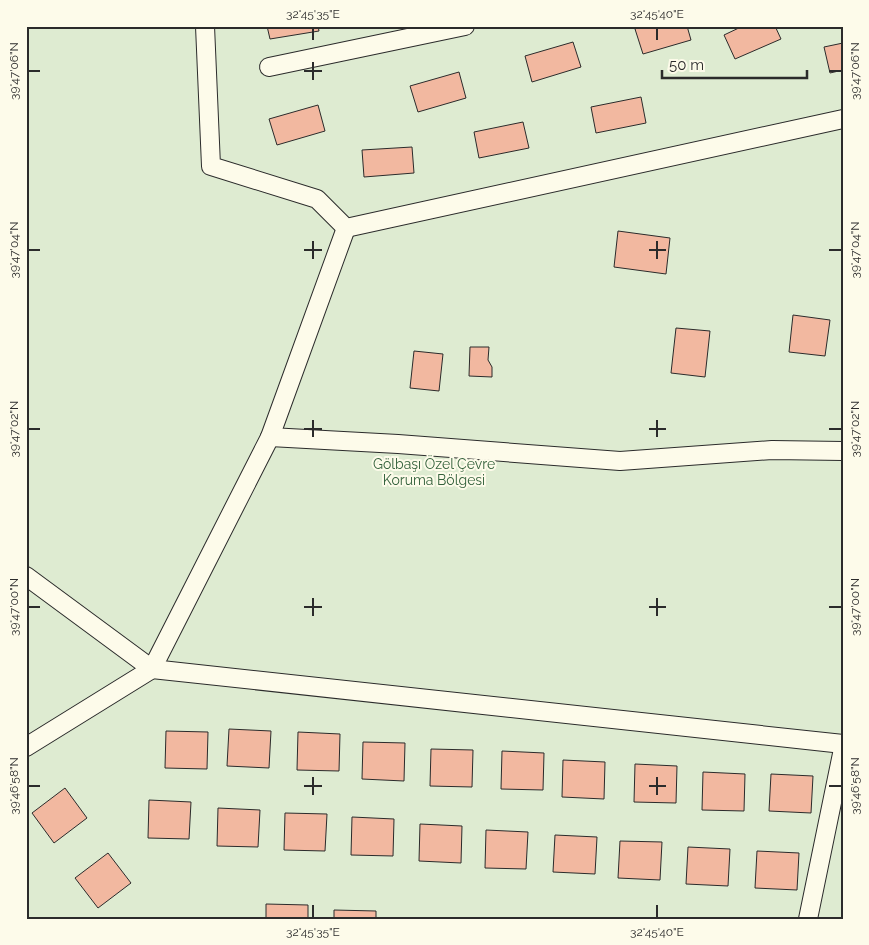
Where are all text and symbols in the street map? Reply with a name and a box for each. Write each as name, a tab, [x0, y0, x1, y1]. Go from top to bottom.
text: 32°45'35"E	[286, 7, 340, 21]
text: 32°45'40"E	[630, 7, 684, 21]
text: 39°47'06"N	[7, 42, 21, 100]
text: 39°47'06"N	[848, 42, 862, 100]
scale bar	[662, 48, 806, 80]
text: 50 m	[669, 56, 704, 74]
text: 39°47'04"N	[7, 221, 21, 279]
text: 39°47'04"N	[848, 221, 862, 279]
text: 39°47'02"N	[7, 401, 21, 457]
text: 39°47'02"N	[848, 401, 862, 457]
park label: Gölbaşı Özel Çevre Koruma Bölgesi	[373, 454, 495, 488]
text: 39°47'00"N	[7, 578, 21, 636]
text: 39°47'00"N	[848, 578, 862, 636]
text: 39°46'58"N	[7, 757, 21, 815]
text: 39°46'58"N	[848, 757, 862, 815]
text: 32°45'35"E	[286, 925, 340, 939]
text: 32°45'40"E	[630, 925, 684, 939]

